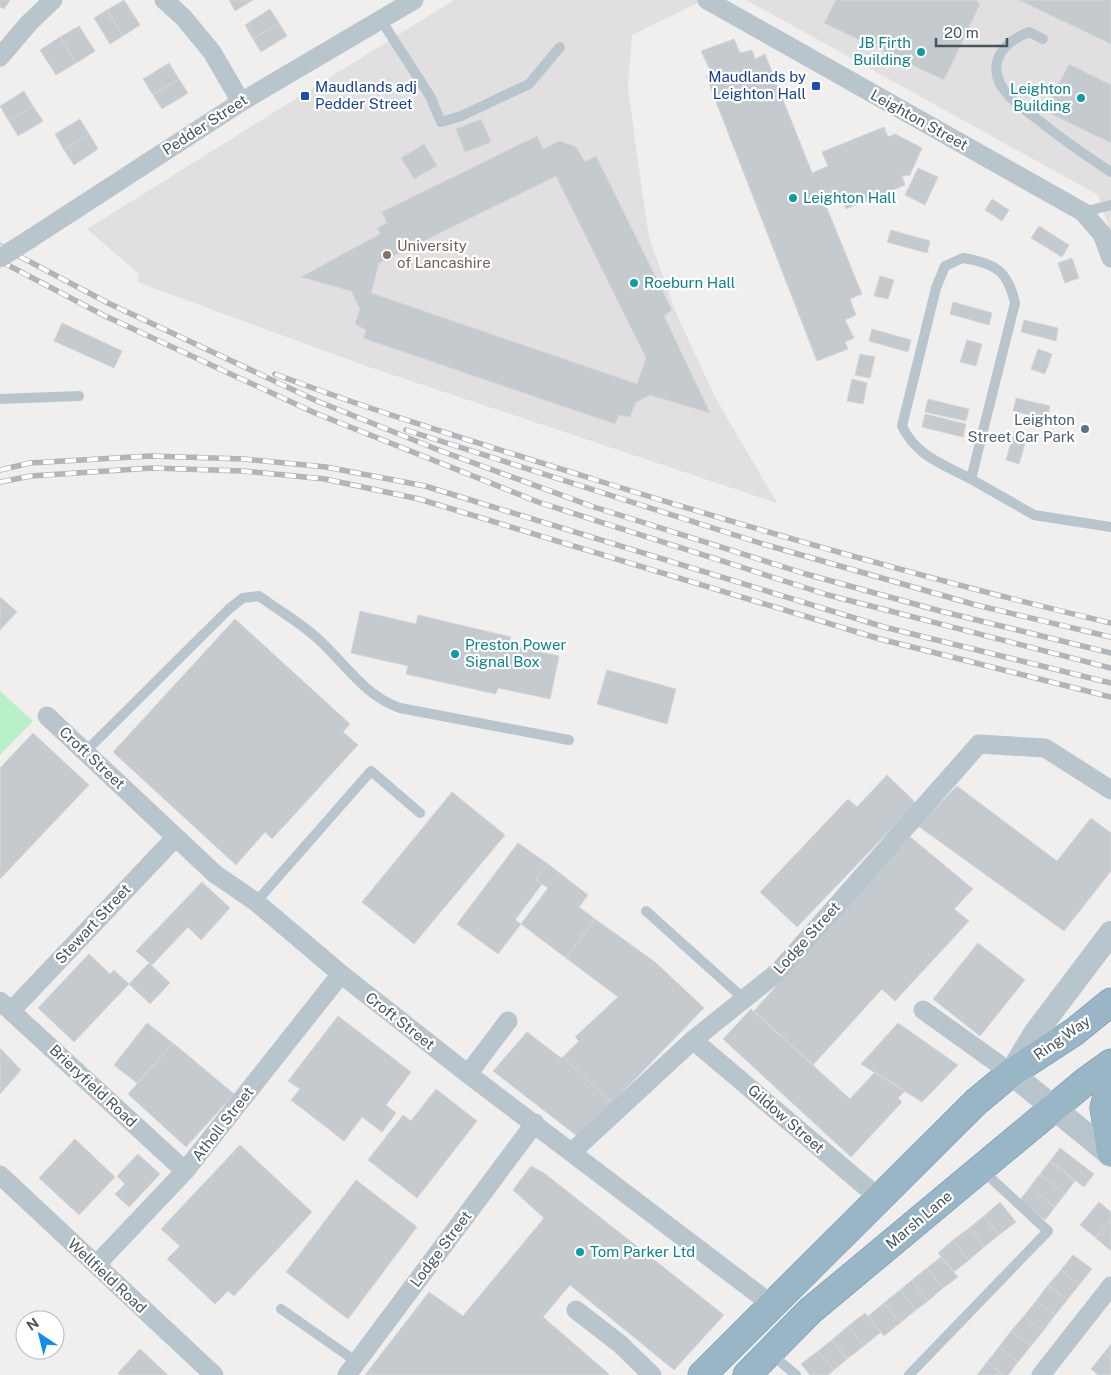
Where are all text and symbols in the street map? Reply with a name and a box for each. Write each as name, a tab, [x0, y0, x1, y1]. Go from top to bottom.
scale bar	[936, 15, 1007, 47]
text: 20 m	[944, 24, 979, 41]
place label: JB Firth Building	[853, 34, 911, 68]
marker: JB Firth Building	[915, 46, 927, 58]
place label: Maudlands by Leighton Hall	[708, 68, 806, 102]
place label: Maudlands adj Pedder Street	[315, 78, 417, 112]
marker: Maudlands by Leighton Hall	[810, 80, 822, 92]
place label: Leighton Building	[1010, 80, 1071, 114]
street label: Leighton Street	[868, 86, 971, 153]
marker: Maudlands adj Pedder Street	[299, 90, 311, 102]
street label: Pedder Street	[159, 91, 250, 158]
marker: Leighton Building	[1075, 92, 1087, 104]
place label: Leighton Hall	[803, 189, 896, 206]
marker: Leighton Hall	[787, 192, 799, 204]
place label: University of Lancashire	[397, 237, 491, 271]
marker: University of Lancashire	[381, 249, 393, 261]
place label: Roeburn Hall	[644, 274, 735, 291]
marker: Roeburn Hall	[628, 277, 640, 289]
place label: Leighton Street Car Park	[968, 411, 1075, 445]
marker: Leighton Street Car Park	[1079, 423, 1091, 435]
place label: Preston Power Signal Box	[465, 636, 566, 670]
marker: Preston Power Signal Box	[449, 648, 461, 660]
street label: Croft Street	[56, 723, 129, 792]
street label: Stewart Street	[51, 880, 134, 967]
street label: Lodge Street	[770, 898, 843, 977]
street label: Croft Street	[362, 988, 438, 1053]
street label: Ring Way	[1030, 1012, 1093, 1063]
street label: Brieryfield Road	[46, 1041, 140, 1130]
street label: Gildow Street	[745, 1081, 828, 1156]
street label: Atholl Street	[188, 1083, 257, 1164]
street label: Marsh Lane	[882, 1187, 955, 1252]
street label: Lodge Street	[407, 1207, 475, 1290]
street label: Wellfield Road	[65, 1235, 150, 1316]
place label: Tom Parker Ltd	[590, 1243, 695, 1260]
marker: Tom Parker Ltd	[574, 1246, 586, 1258]
north arrow	[15, 1310, 65, 1360]
text: N	[23, 1315, 42, 1334]

